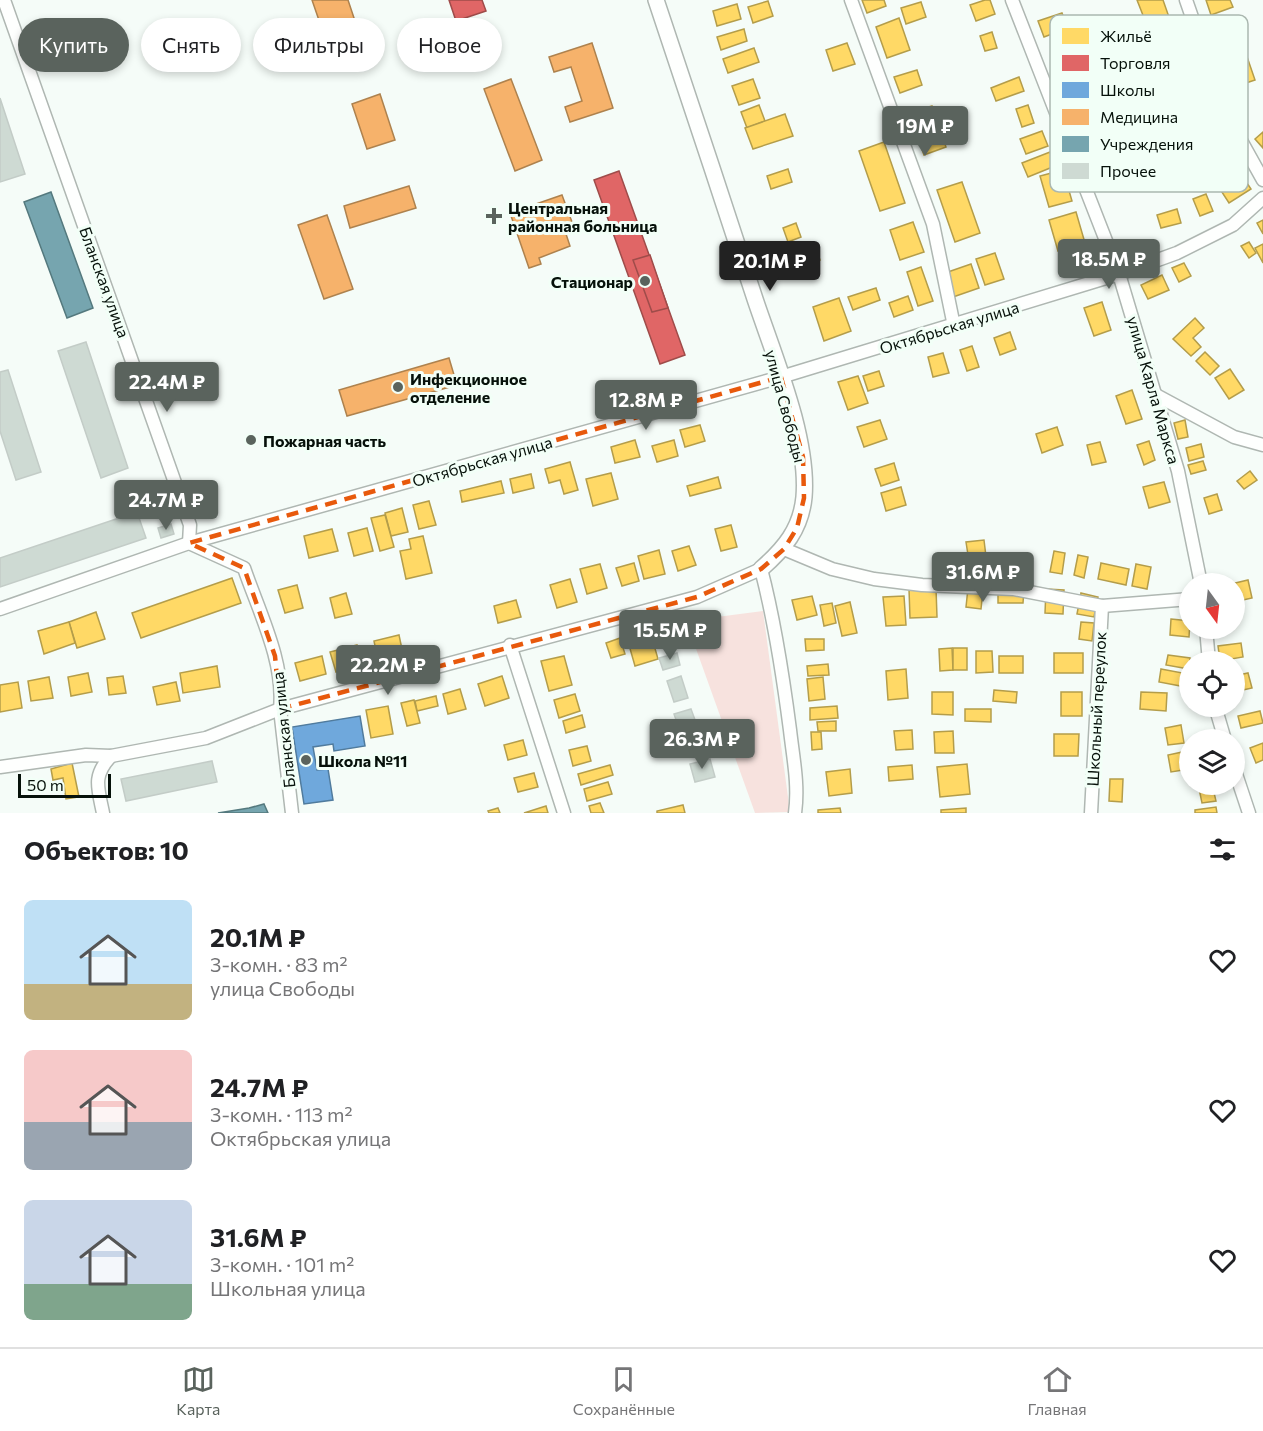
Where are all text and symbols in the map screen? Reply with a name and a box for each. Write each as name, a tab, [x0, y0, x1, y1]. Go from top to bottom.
legend	[1050, 15, 1248, 192]
chip: Купить	[18, 18, 129, 72]
chip: Снять	[141, 18, 241, 72]
chip: Фильтры	[253, 18, 385, 72]
chip: Новое	[397, 18, 502, 72]
text: Жильё	[1100, 26, 1152, 45]
text: Торговля	[1100, 53, 1171, 72]
text: Школы	[1100, 80, 1155, 99]
pin: 19M ₽	[883, 106, 967, 157]
text: Медицина	[1100, 107, 1178, 126]
text: 19M ₽	[896, 113, 954, 137]
text: Учреждения	[1100, 134, 1193, 153]
text: Прочее	[1100, 161, 1156, 180]
place label: Центральная районная больница	[508, 198, 657, 235]
marker: Центральная районная больница	[485, 207, 503, 225]
street label: Бланская улица	[76, 224, 134, 340]
pin: 18.5M ₽	[1054, 239, 1164, 290]
pin: 20.1M ₽	[715, 241, 825, 292]
text: 18.5M ₽	[1072, 246, 1146, 270]
text: 20.1M ₽	[733, 248, 807, 272]
place label: Стационар	[551, 272, 633, 291]
marker: Стационар	[638, 274, 652, 288]
street label: Октябрьская улица	[877, 297, 1021, 357]
street label: улица Карла Маркса	[1124, 314, 1184, 466]
street label: улица Свободы	[762, 348, 810, 464]
pin: 22.4M ₽	[112, 362, 222, 413]
text: 22.4M ₽	[129, 369, 205, 393]
place label: Инфекционное отделение	[410, 369, 527, 406]
marker: Инфекционное отделение	[391, 380, 405, 394]
pin: 12.8M ₽	[591, 380, 701, 431]
text: 12.8M ₽	[609, 387, 683, 411]
place label: Пожарная часть	[263, 431, 387, 450]
street label: Октябрьская улица	[410, 432, 554, 490]
marker: Пожарная часть	[244, 433, 258, 447]
pin: 24.7M ₽	[111, 480, 221, 531]
text: 24.7M ₽	[128, 487, 204, 511]
pin: 31.6M ₽	[928, 552, 1038, 603]
text: 31.6M ₽	[946, 559, 1020, 583]
north arrow	[1179, 573, 1245, 639]
map controls	[1179, 573, 1245, 795]
pin: 15.5M ₽	[615, 610, 725, 661]
text: 15.5M ₽	[633, 617, 707, 641]
street label: Школьный переулок	[1082, 631, 1110, 787]
pin: 22.2M ₽	[333, 645, 443, 696]
button: locate	[1179, 651, 1245, 717]
text: 22.2M ₽	[350, 652, 426, 676]
street label: Бланская улица	[267, 671, 299, 789]
pin: 26.3M ₽	[647, 719, 757, 770]
text: 26.3M ₽	[664, 726, 740, 750]
button: layers	[1179, 729, 1245, 795]
place label: Школа №11	[318, 751, 408, 770]
marker: Школа №11	[299, 753, 313, 767]
scale bar	[18, 771, 111, 798]
text: 50 m	[27, 775, 64, 794]
icon: filters	[1206, 833, 1239, 866]
text: Объектов: 10	[24, 834, 189, 865]
text: 20.1M ₽	[210, 921, 305, 952]
icon: home	[72, 924, 144, 996]
icon: heart	[1206, 944, 1239, 977]
text: 3-комн. · 83 m²	[210, 952, 348, 976]
text: улица Свободы	[210, 976, 355, 1000]
text: 24.7M ₽	[210, 1071, 308, 1102]
icon: home	[72, 1074, 144, 1146]
icon: heart	[1206, 1094, 1239, 1127]
text: 3-комн. · 113 m²	[210, 1102, 353, 1126]
text: Октябрьская улица	[210, 1126, 391, 1150]
text: 31.6M ₽	[210, 1221, 307, 1252]
icon: home	[72, 1224, 144, 1296]
icon: heart	[1206, 1244, 1239, 1277]
text: 3-комн. · 101 m²	[210, 1252, 354, 1276]
text: Школьная улица	[210, 1276, 366, 1300]
tab: Карта	[176, 1363, 220, 1418]
tab: Сохранённые	[573, 1363, 675, 1418]
tab: Главная	[1027, 1363, 1087, 1418]

